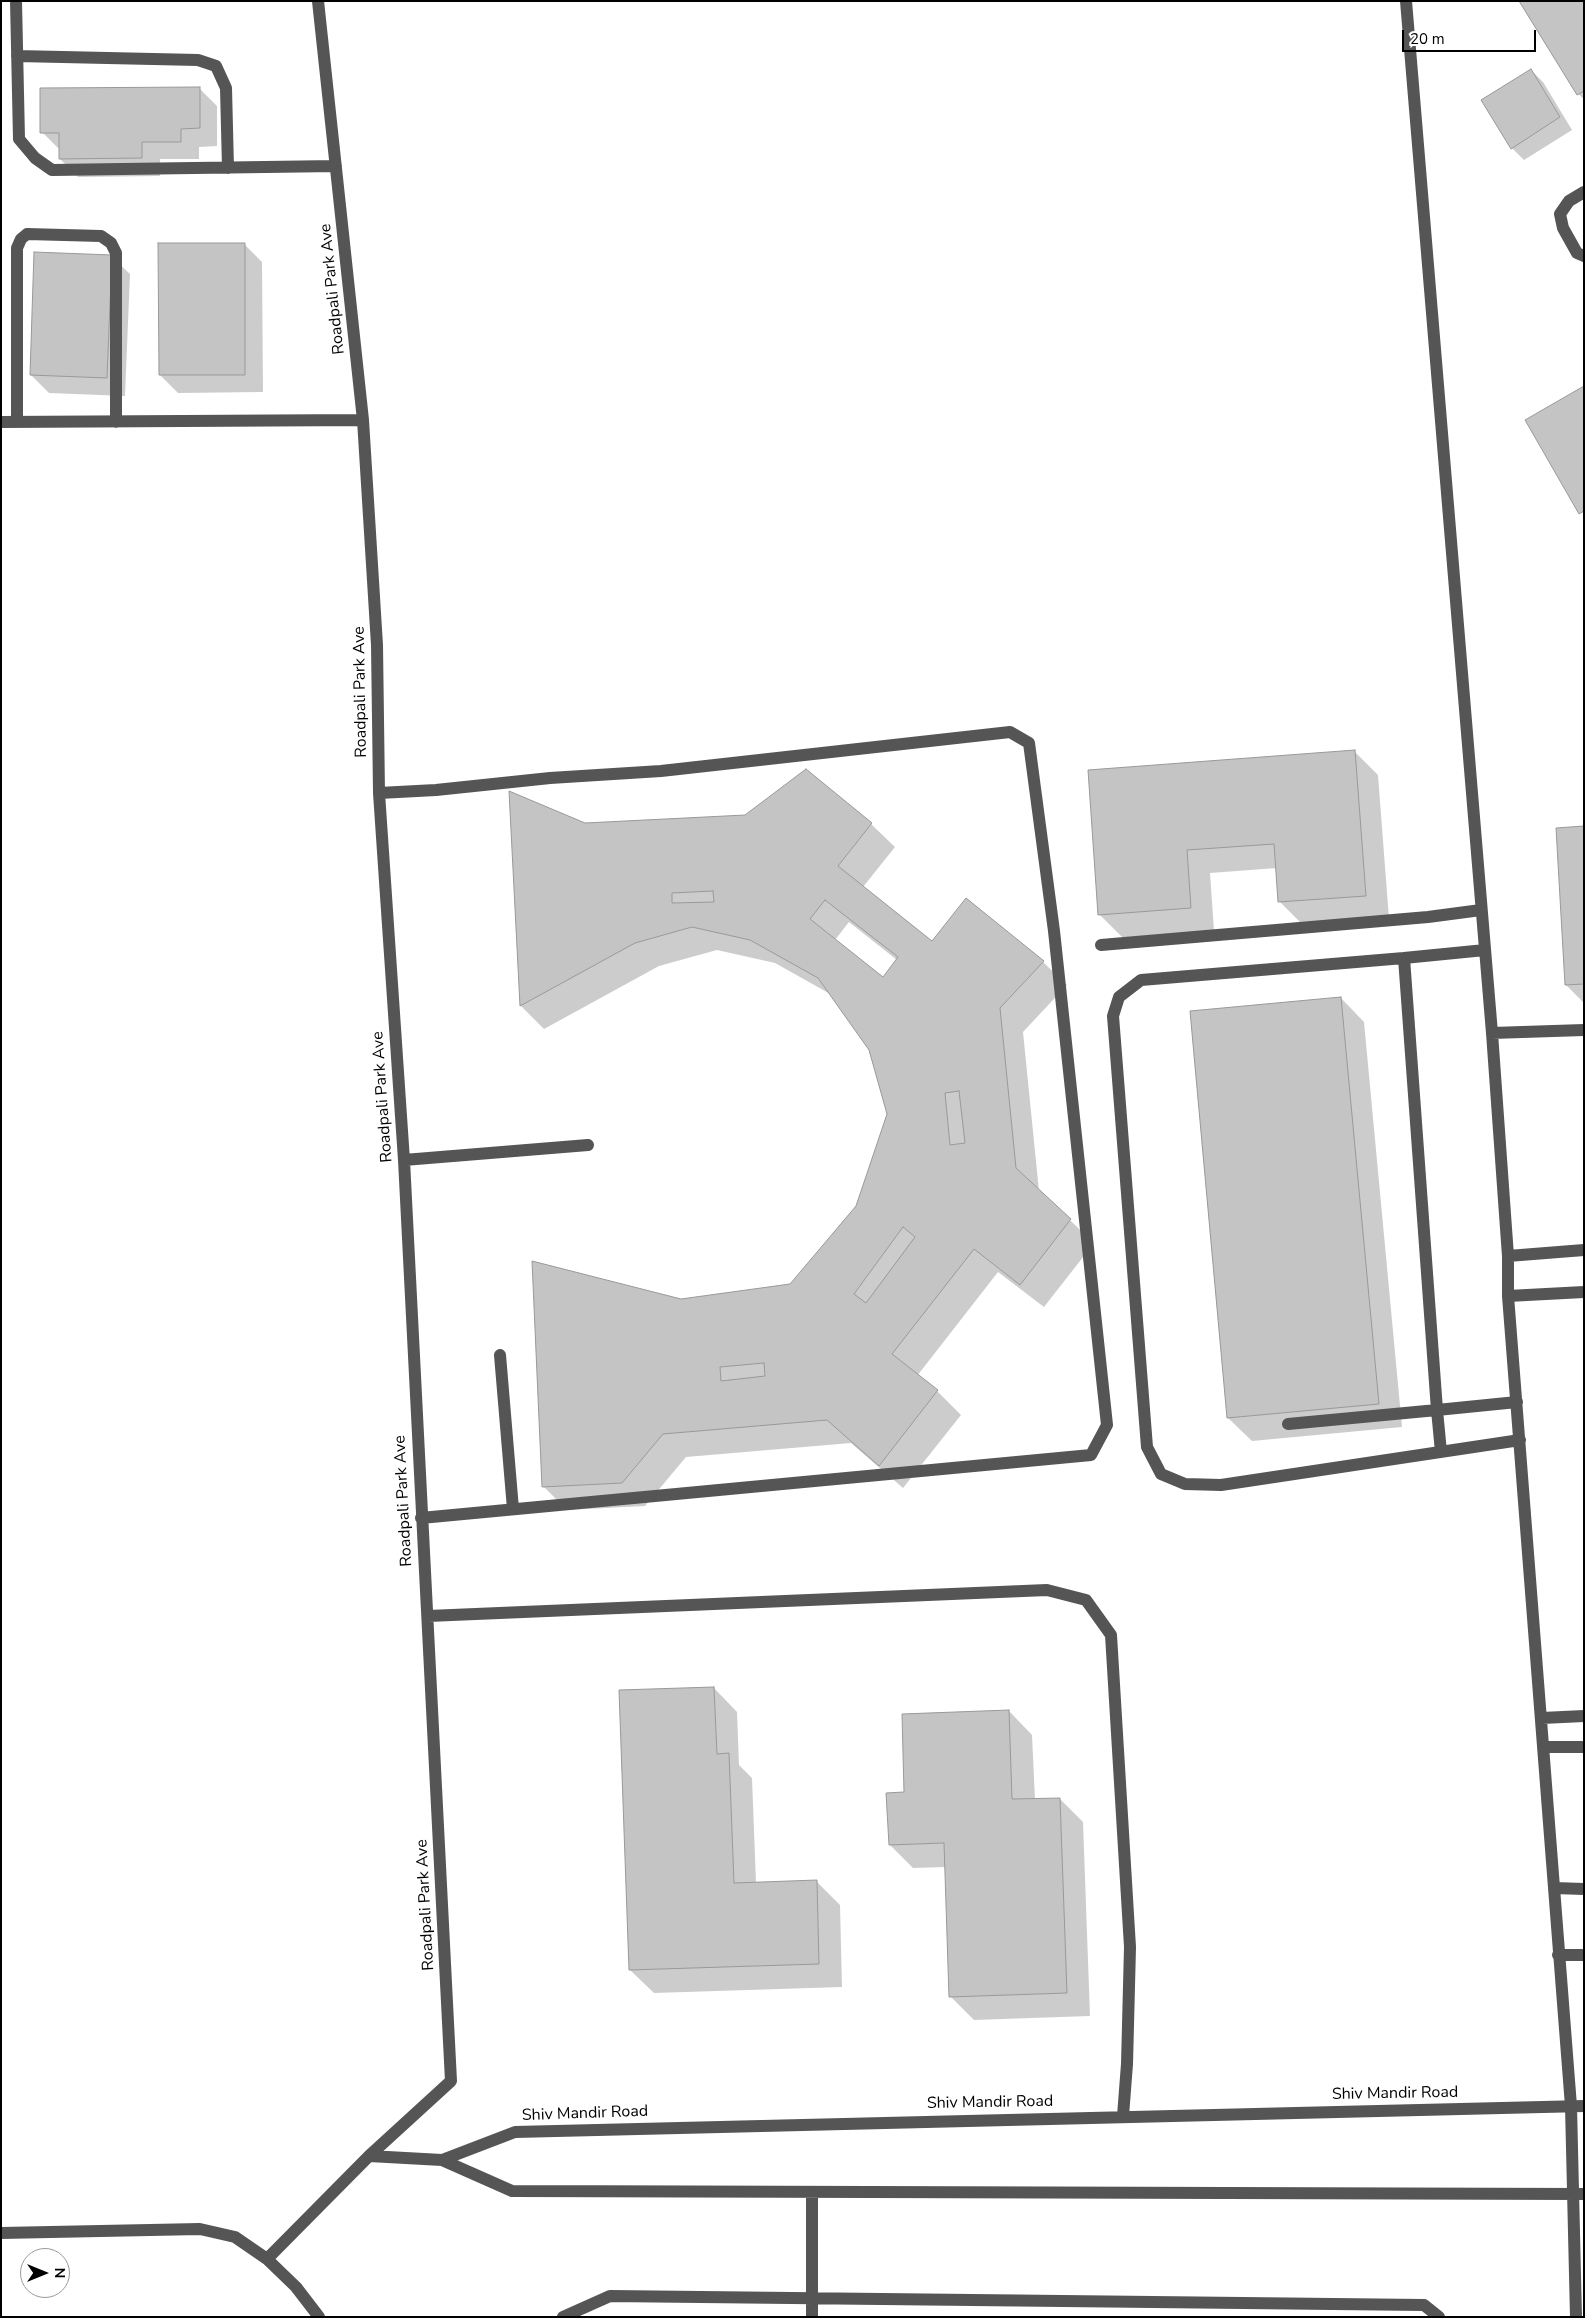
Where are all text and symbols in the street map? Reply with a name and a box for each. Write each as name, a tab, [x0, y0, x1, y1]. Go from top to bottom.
scale bar	[1405, 20, 1539, 52]
text: 20 m	[1410, 29, 1445, 49]
street label: Roadpali Park Ave	[317, 223, 349, 355]
street label: Roadpali Park Ave	[350, 626, 372, 758]
street label: Roadpali Park Ave	[369, 1031, 397, 1163]
street label: Roadpali Park Ave	[391, 1435, 417, 1567]
street label: Roadpali Park Ave	[413, 1839, 439, 1971]
street label: Shiv Mandir Road	[1332, 2083, 1458, 2105]
street label: Shiv Mandir Road	[927, 2092, 1053, 2114]
street label: Shiv Mandir Road	[522, 2102, 648, 2126]
north arrow	[20, 2248, 70, 2298]
text: N	[50, 2268, 69, 2278]

